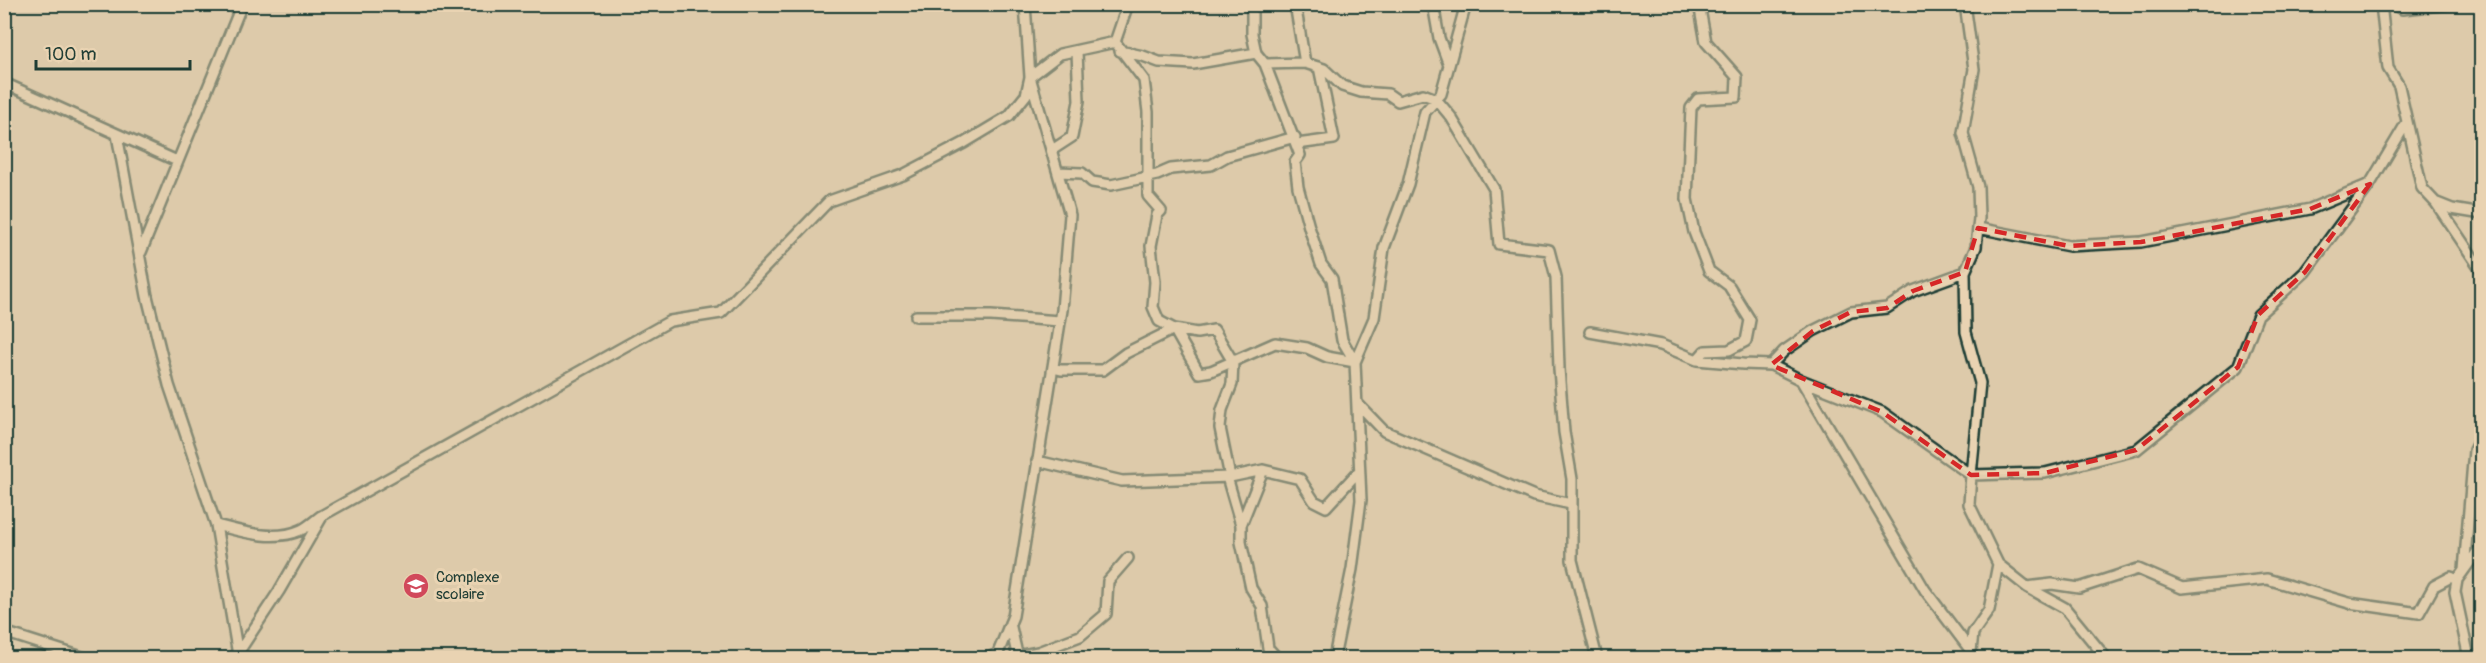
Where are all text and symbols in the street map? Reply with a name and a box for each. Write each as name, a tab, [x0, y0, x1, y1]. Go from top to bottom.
scale bar	[36, 33, 190, 71]
text: 100 m	[45, 43, 97, 66]
place label: Complexe scolaire	[436, 568, 500, 604]
school or university icon: Complexe scolaire	[401, 571, 431, 601]

